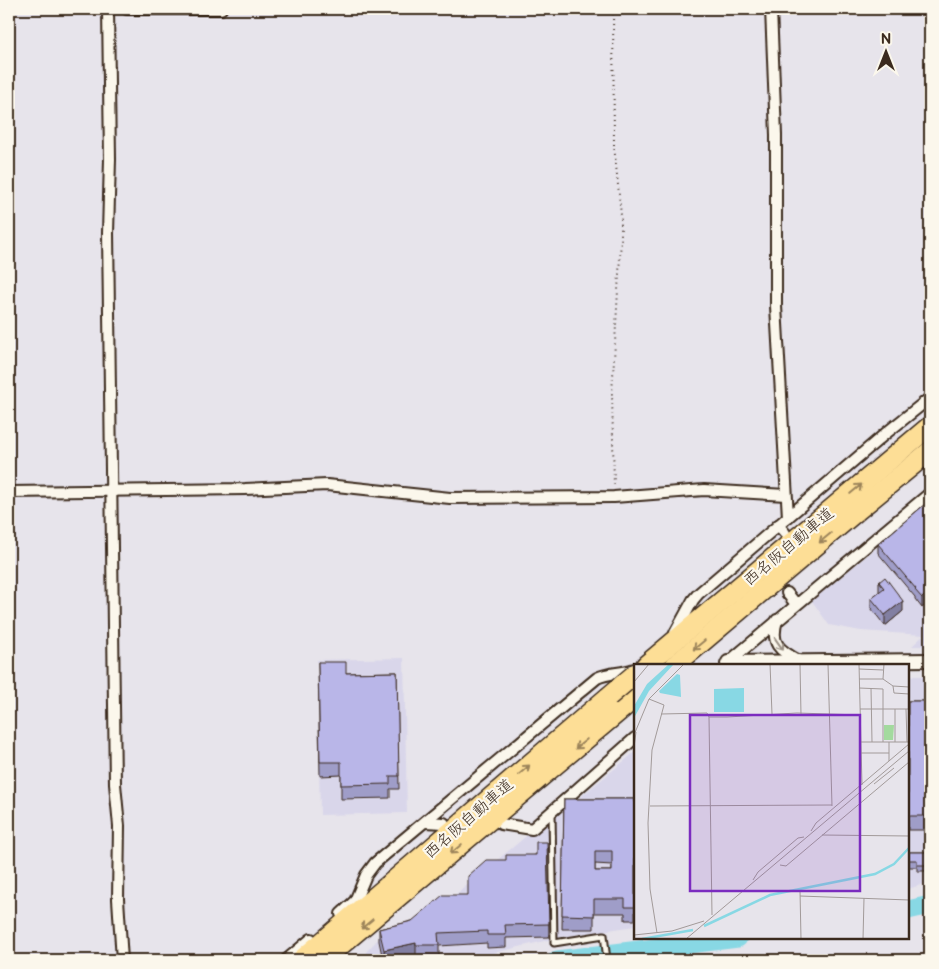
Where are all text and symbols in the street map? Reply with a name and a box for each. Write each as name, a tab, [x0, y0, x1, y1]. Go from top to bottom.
north arrow	[862, 28, 912, 78]
text: N	[881, 31, 891, 48]
one-way arrow	[849, 483, 862, 495]
street label: 西名阪自動車道	[740, 504, 838, 590]
one-way arrow	[819, 532, 832, 543]
one-way arrow	[774, 637, 784, 651]
one-way arrow	[693, 639, 706, 650]
inset map	[634, 664, 909, 939]
one-way arrow	[574, 738, 587, 750]
one-way arrow	[518, 764, 531, 775]
street label: 西名阪自動車道	[420, 775, 517, 863]
one-way arrow	[450, 843, 463, 855]
one-way arrow	[361, 918, 374, 929]

